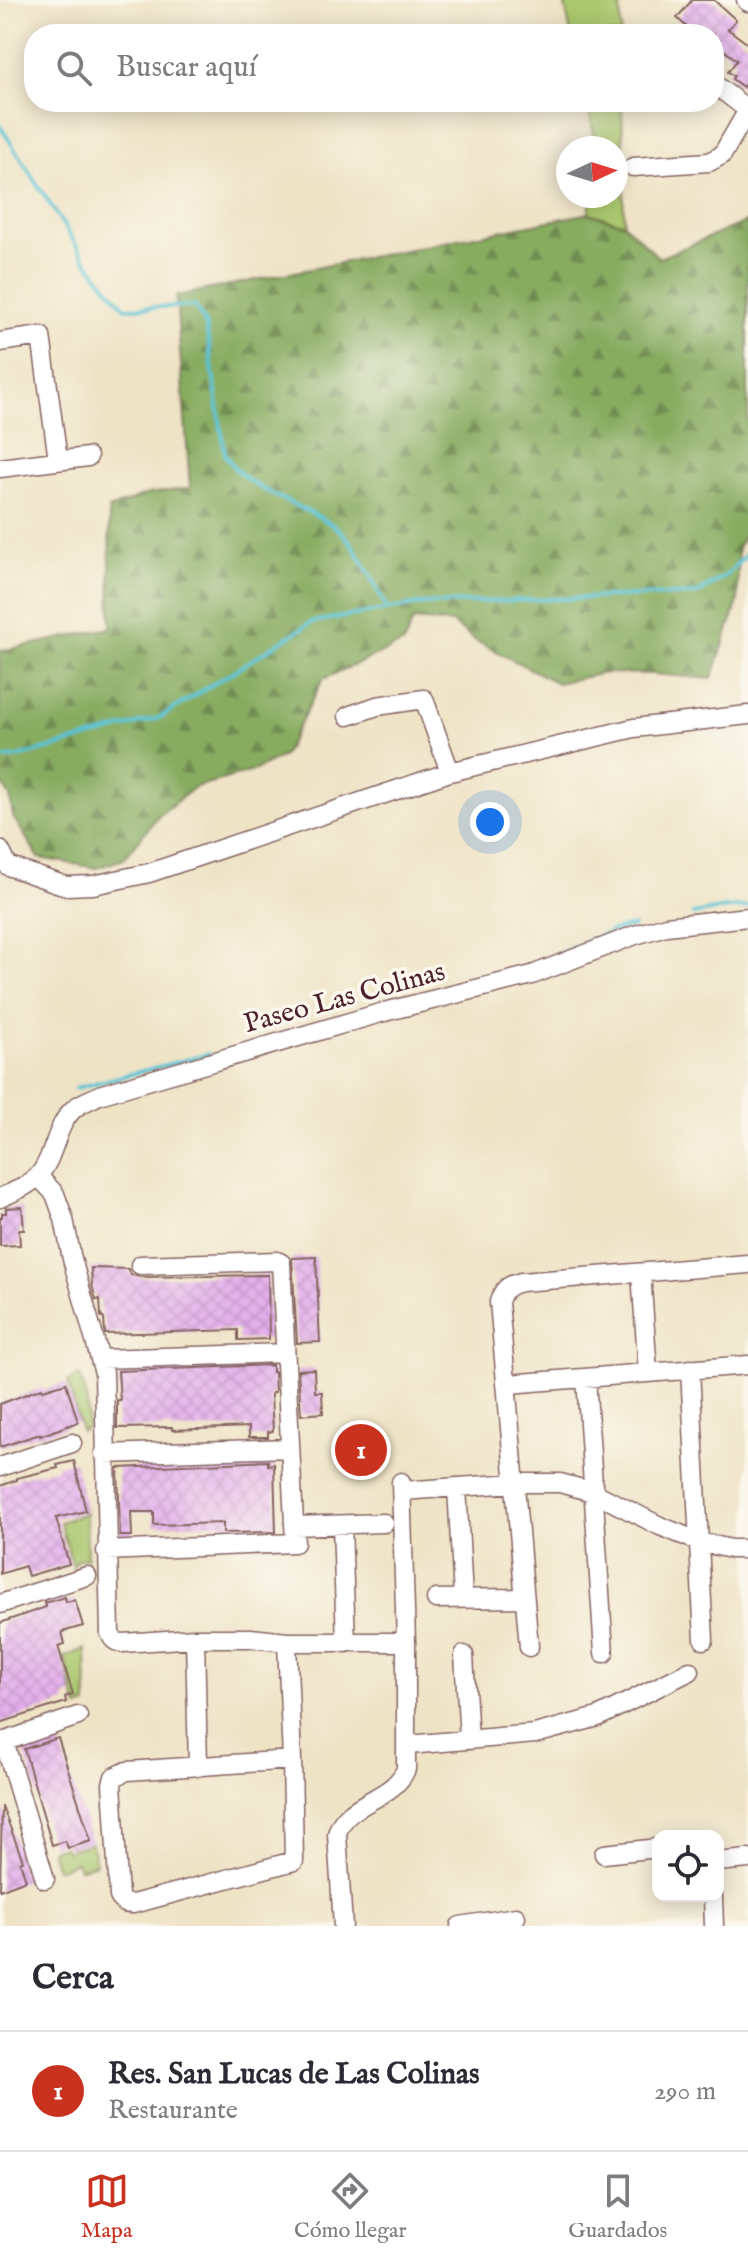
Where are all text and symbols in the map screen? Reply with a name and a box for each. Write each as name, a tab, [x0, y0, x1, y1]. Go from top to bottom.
search box	[24, 24, 724, 112]
icon: search	[52, 46, 96, 90]
text: Buscar aquí	[116, 49, 257, 87]
north arrow	[556, 136, 628, 208]
your location	[470, 802, 510, 842]
street label: Paseo Las Colinas	[240, 955, 449, 1042]
pin: 1	[335, 1420, 387, 1480]
map controls	[652, 1830, 724, 1902]
button: locate	[652, 1830, 724, 1902]
text: Cerca	[32, 1957, 114, 2000]
text: Res. San Lucas de Las Colinas	[108, 2056, 480, 2094]
text: 1	[53, 2075, 63, 2108]
text: 290 m	[654, 2075, 716, 2108]
text: Restaurante	[108, 2094, 238, 2127]
tab: Mapa	[81, 2169, 132, 2245]
tab: Cómo llegar	[294, 2169, 407, 2245]
tab: Guardados	[568, 2169, 667, 2245]

